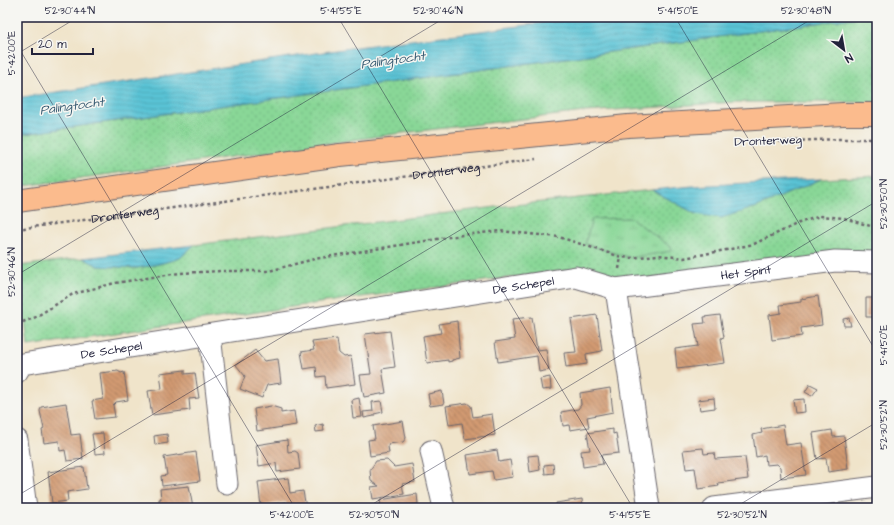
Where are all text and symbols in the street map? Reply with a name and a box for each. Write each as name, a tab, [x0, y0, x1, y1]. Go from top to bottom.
text: 52°30'44"N	[45, 4, 95, 18]
text: 5°41'55"E	[320, 4, 362, 18]
text: 52°30'46"N	[413, 4, 463, 18]
text: 5°41'50"E	[658, 4, 698, 18]
text: 52°30'48"N	[781, 4, 831, 18]
scale bar	[32, 30, 93, 56]
north arrow	[824, 30, 864, 70]
text: 5°42'00"E	[5, 31, 19, 75]
text: 20 m	[38, 36, 67, 53]
water label: Palingtocht	[360, 46, 428, 74]
text: N	[842, 50, 856, 66]
water label: Palingtocht	[39, 92, 107, 120]
street label: Dronterweg	[734, 131, 802, 152]
street label: Dronterweg	[412, 158, 481, 184]
text: 52°30'50"N	[877, 179, 891, 229]
street label: Dronterweg	[90, 201, 160, 227]
text: 52°30'46"N	[5, 247, 19, 297]
street label: Het Spint	[720, 261, 772, 284]
street label: De Schepel	[492, 272, 555, 298]
text: 5°41'50"E	[877, 325, 891, 365]
street label: De Schepel	[80, 337, 143, 363]
text: 52°30'52"N	[877, 400, 891, 450]
text: 5°42'00"E	[270, 508, 314, 522]
text: 52°30'50"N	[349, 508, 399, 522]
text: 5°41'55"E	[609, 508, 651, 522]
text: 52°30'52"N	[717, 508, 767, 522]

